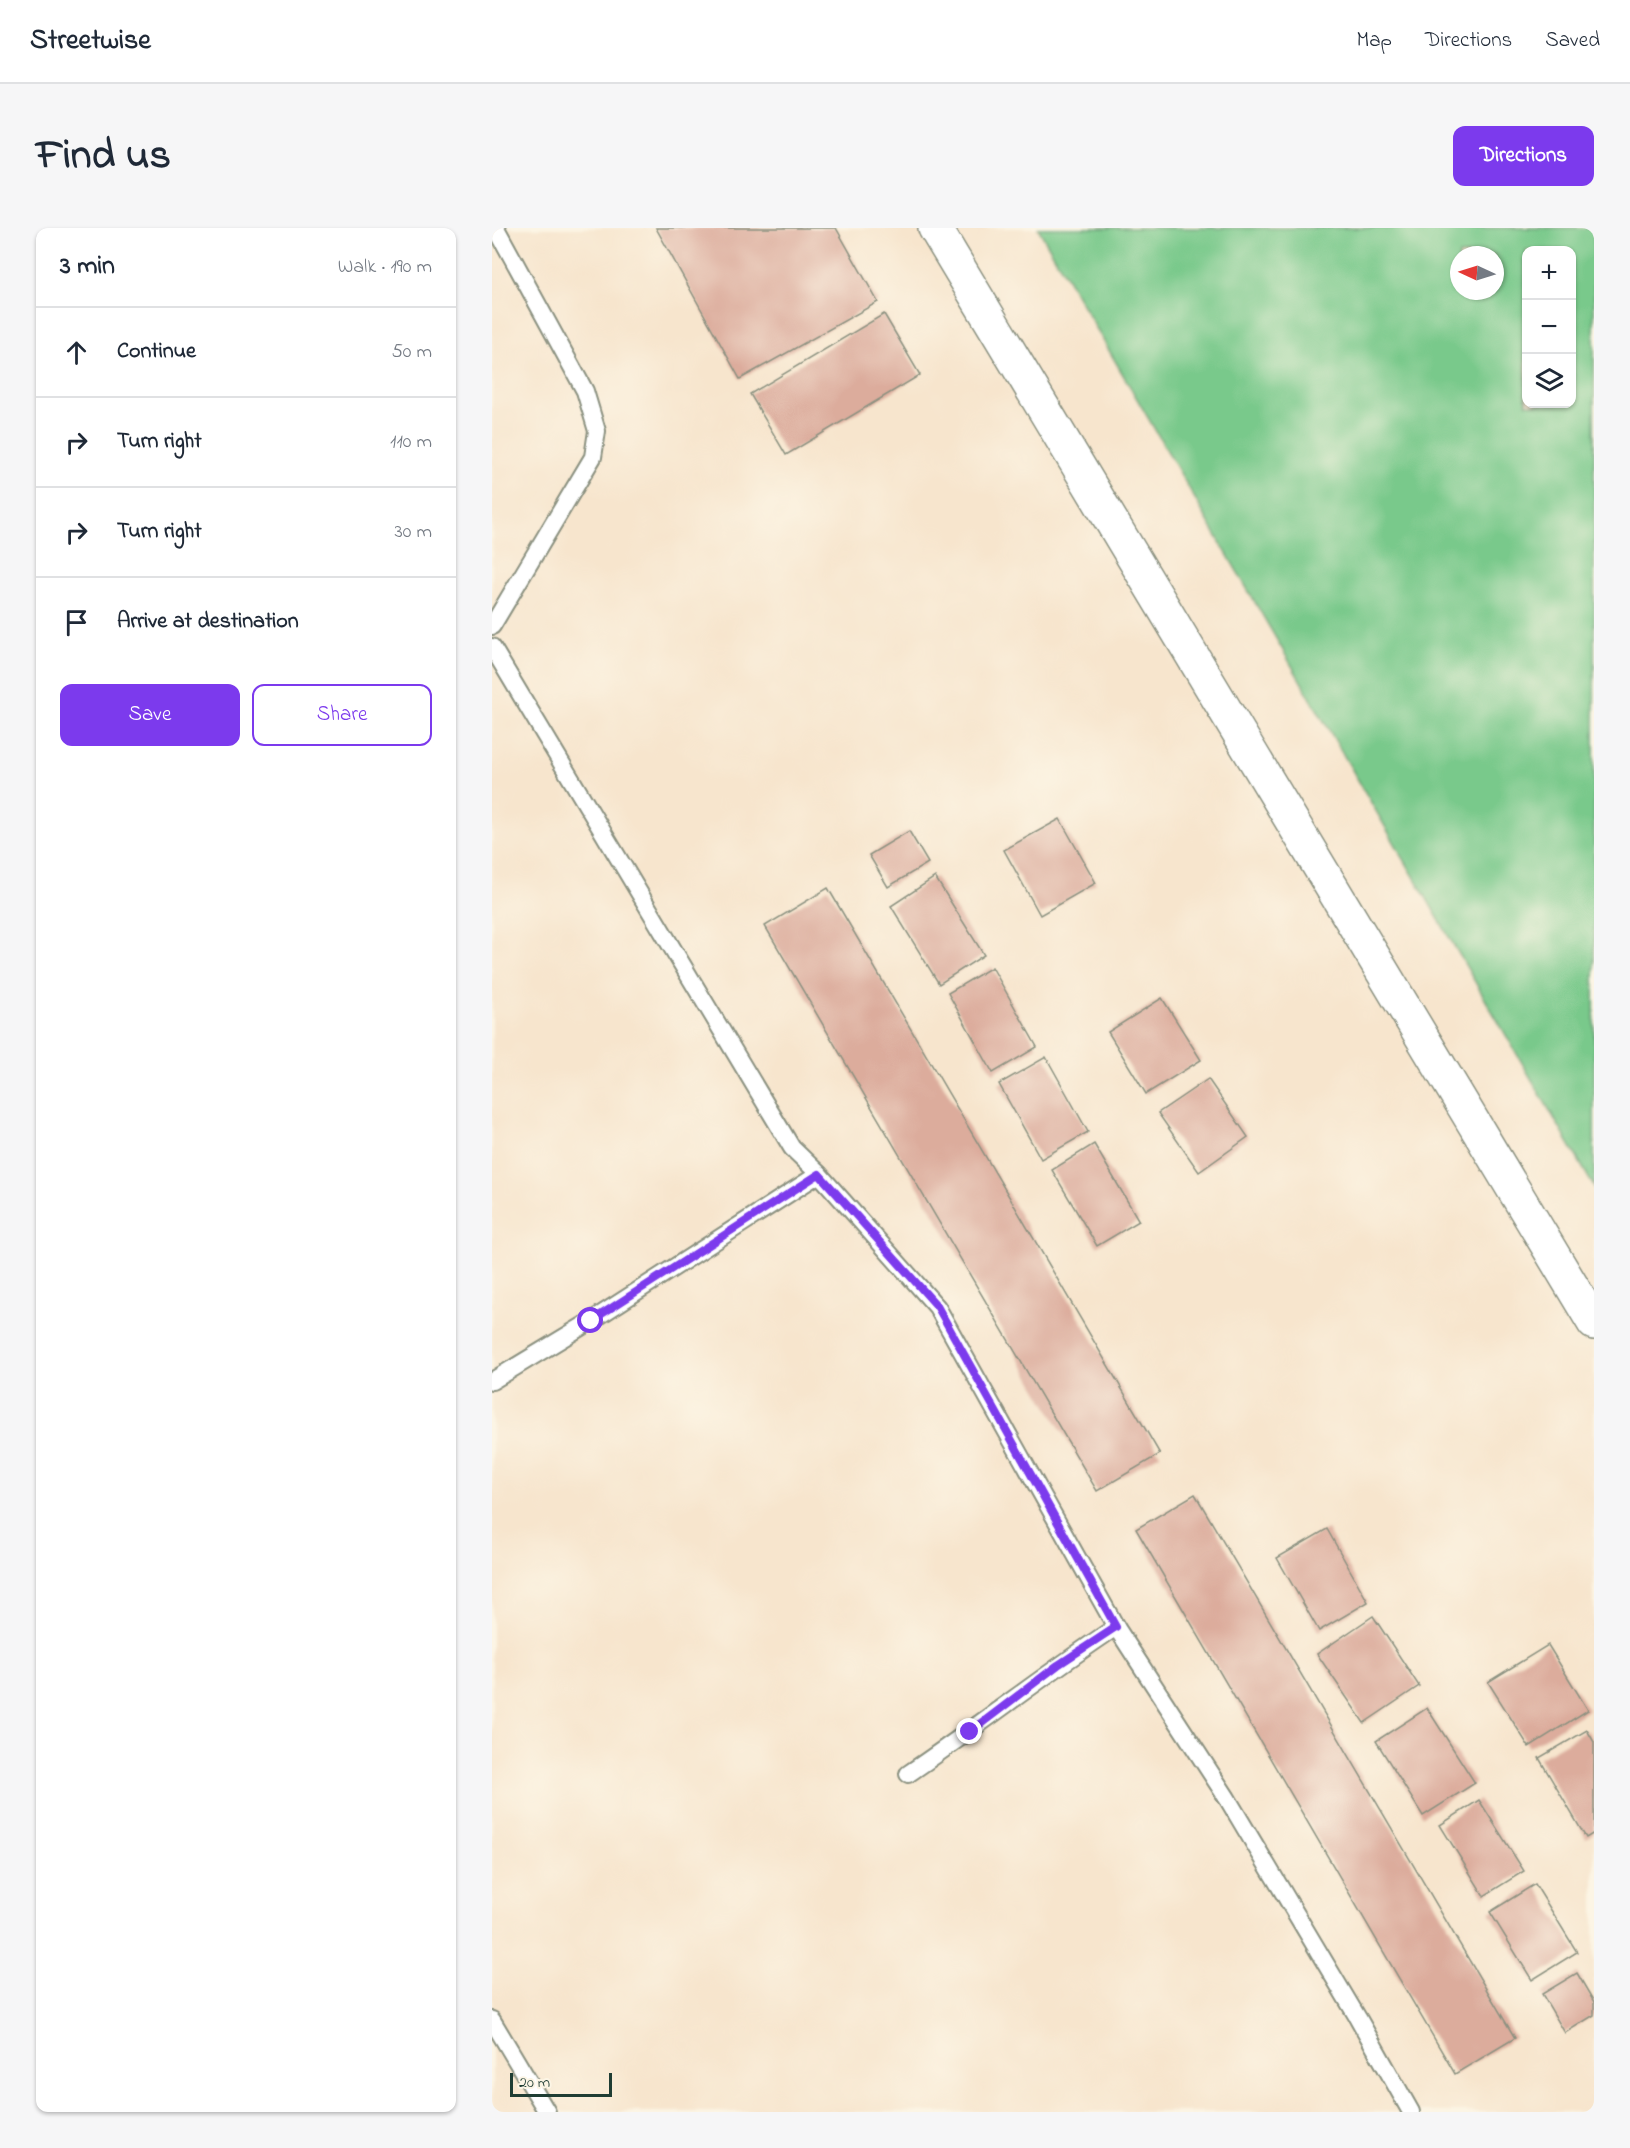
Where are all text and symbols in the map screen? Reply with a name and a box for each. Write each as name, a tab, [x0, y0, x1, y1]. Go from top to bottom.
text: Streetwise	[30, 21, 151, 62]
text: Map	[1356, 26, 1392, 56]
text: Directions	[1425, 26, 1512, 56]
text: Saved	[1545, 26, 1600, 56]
text: Find us	[36, 126, 171, 187]
button: Directions	[1453, 126, 1594, 186]
north arrow	[1450, 246, 1504, 300]
map controls	[1522, 246, 1576, 408]
button: +	[1522, 246, 1576, 300]
text: 3 min	[60, 248, 115, 286]
text: Walk · 190 m	[338, 253, 432, 282]
button: −	[1522, 300, 1576, 354]
icon: ahead	[60, 336, 93, 369]
text: Continue	[117, 336, 196, 368]
text: 50 m	[391, 338, 432, 367]
button: layers	[1522, 354, 1576, 408]
icon: right	[60, 426, 93, 459]
text: Turn right	[117, 426, 202, 458]
text: 110 m	[390, 428, 432, 457]
icon: right	[60, 516, 93, 549]
text: Turn right	[117, 516, 202, 548]
text: 30 m	[395, 518, 432, 547]
icon: arrive	[60, 606, 93, 639]
text: Arrive at destination	[117, 606, 299, 638]
button: Save	[60, 684, 240, 746]
button: Share	[252, 684, 432, 746]
route start	[577, 1307, 603, 1333]
route end	[956, 1718, 982, 1744]
scale bar	[510, 2070, 612, 2098]
text: 20 m	[519, 2071, 550, 2095]

